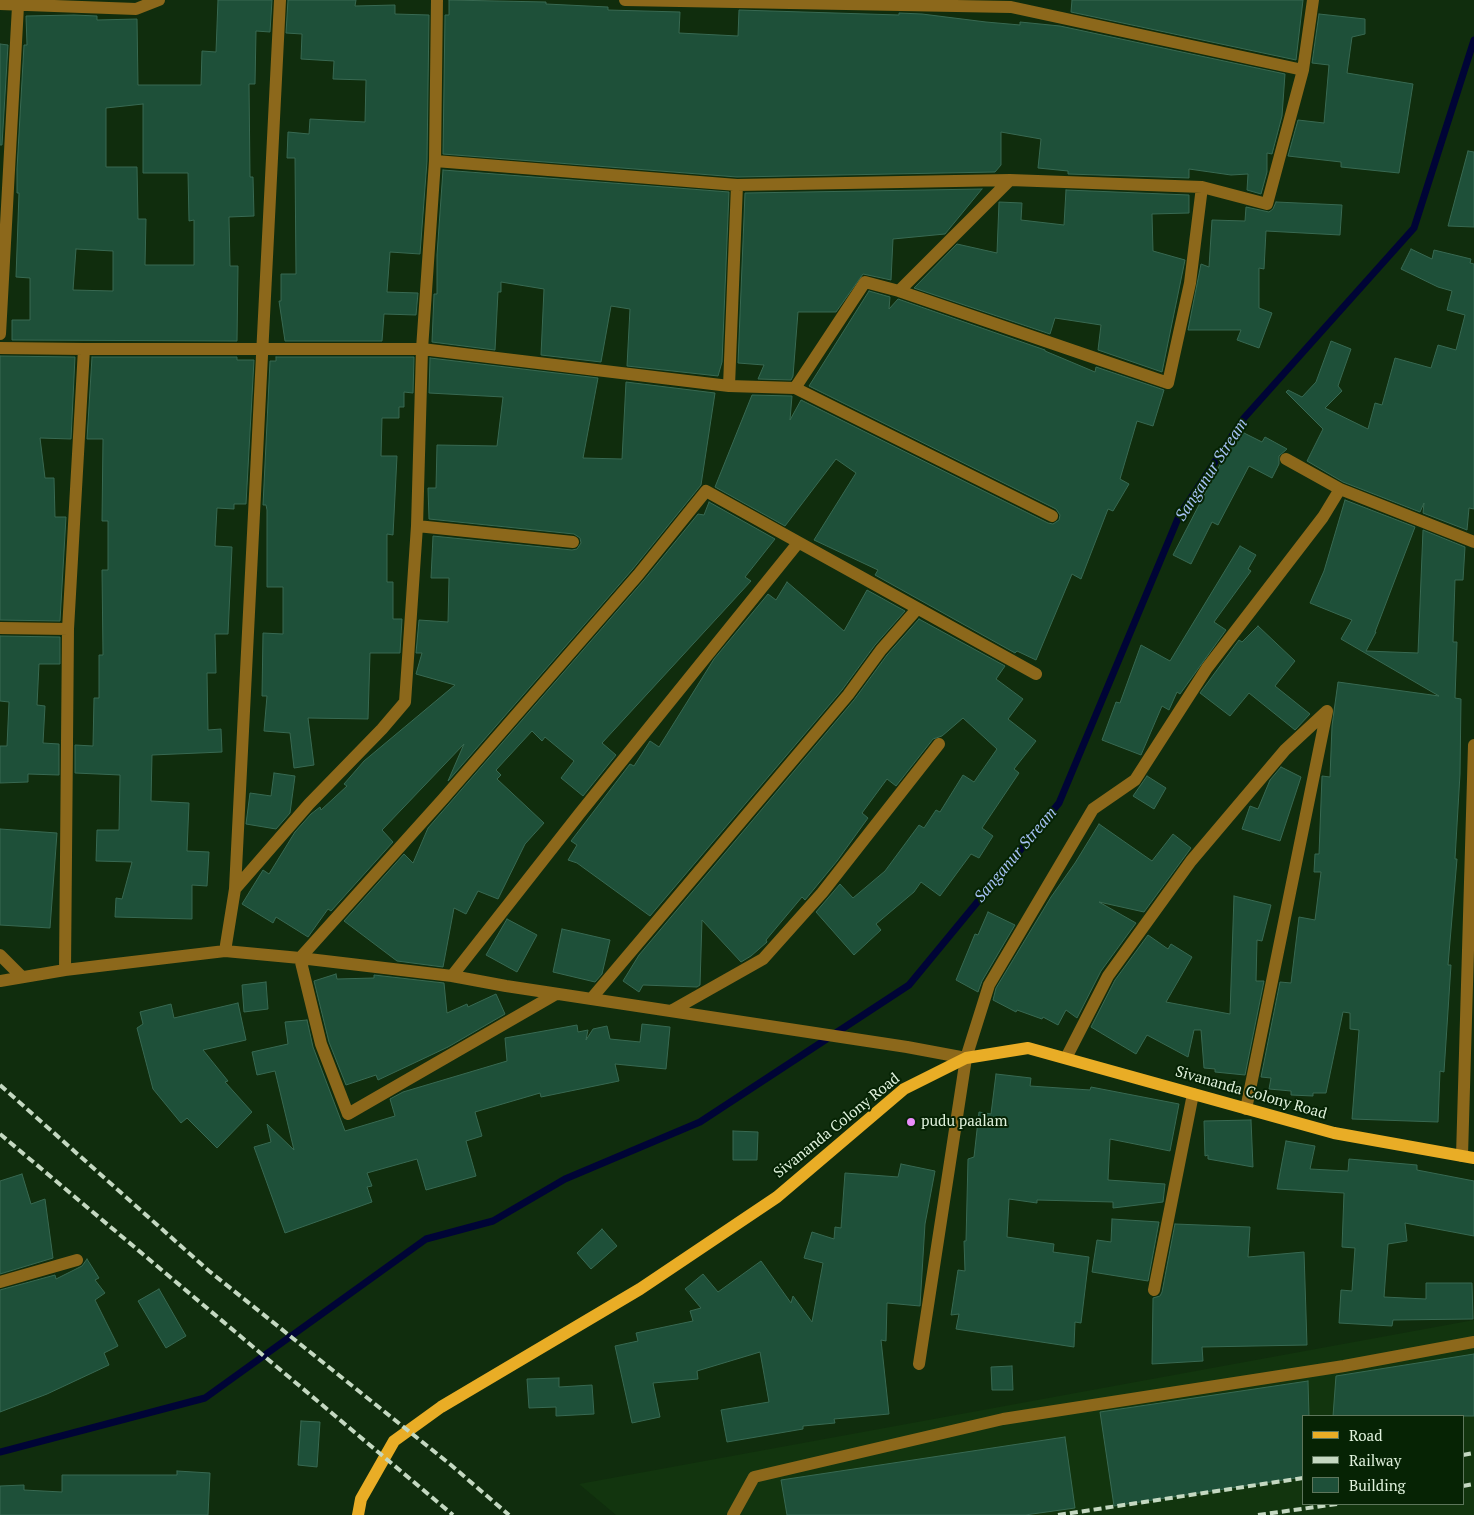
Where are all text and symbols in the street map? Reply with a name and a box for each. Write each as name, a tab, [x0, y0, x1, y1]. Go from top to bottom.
water label: Sanganur Stream	[1172, 415, 1252, 525]
water label: Sanganur Stream	[971, 803, 1061, 907]
street label: Sivananda Colony Road	[1173, 1063, 1329, 1123]
street label: Sivananda Colony Road	[770, 1070, 904, 1182]
place label: pudu paalam	[921, 1113, 1007, 1131]
marker: pudu paalam	[905, 1116, 917, 1128]
legend	[1302, 1415, 1464, 1505]
text: Road	[1349, 1425, 1382, 1445]
text: Railway	[1349, 1450, 1401, 1470]
text: Building	[1349, 1475, 1406, 1495]

